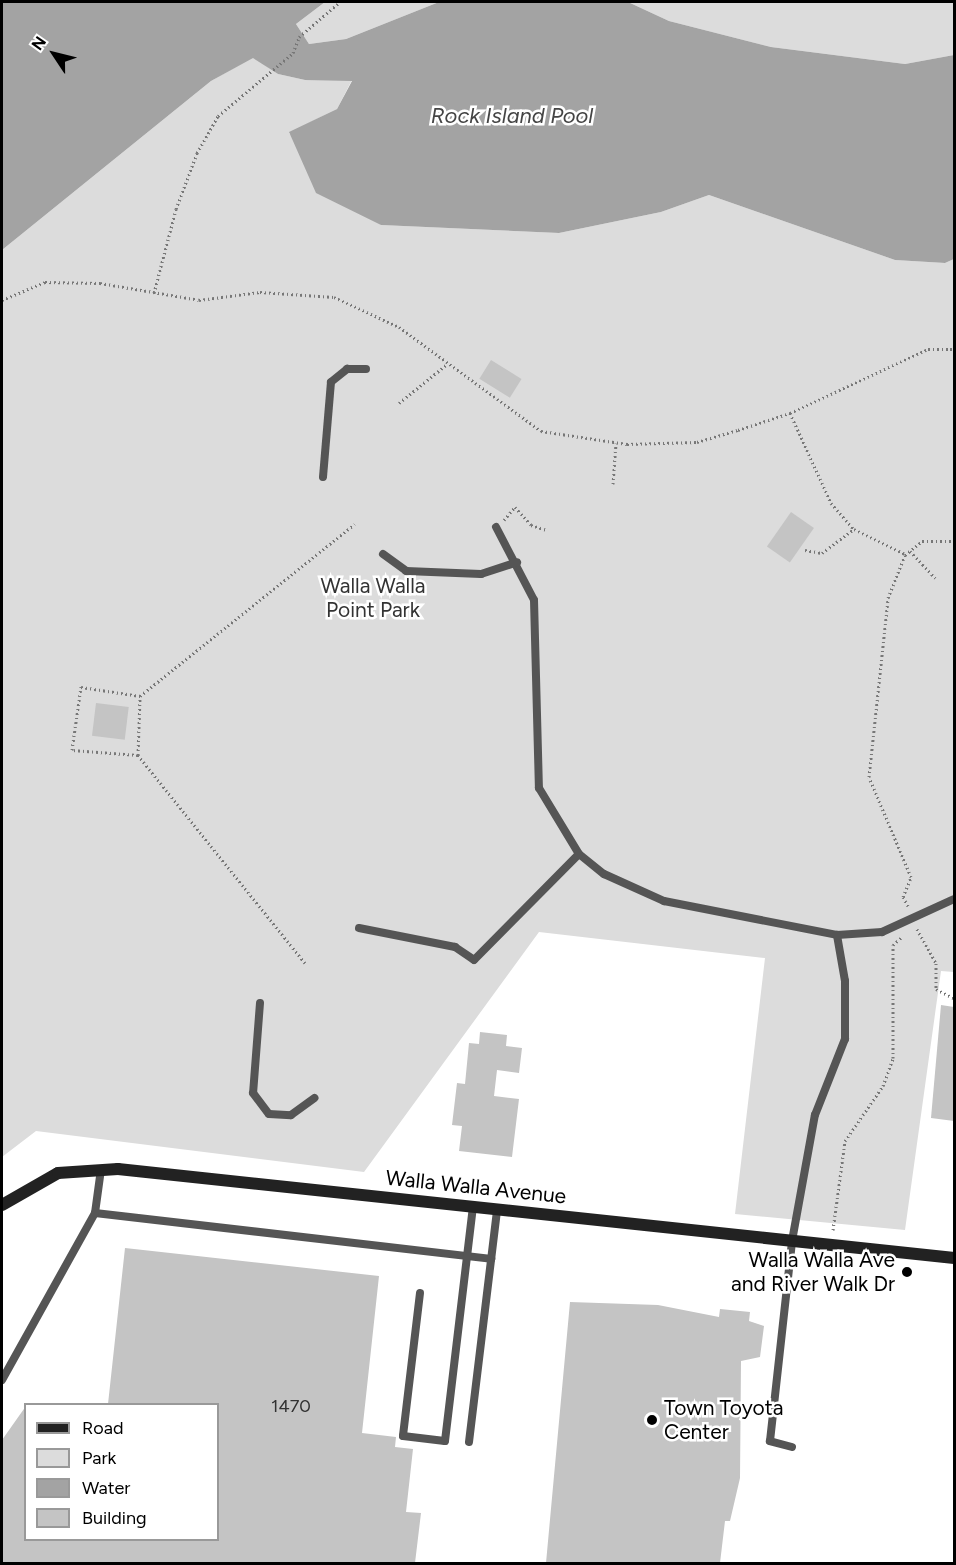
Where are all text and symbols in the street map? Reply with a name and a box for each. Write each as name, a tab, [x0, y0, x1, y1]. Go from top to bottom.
north arrow	[24, 24, 84, 84]
text: N	[28, 33, 50, 54]
water label: Rock Island Pool	[431, 103, 593, 129]
park label: Walla Walla Point Park	[320, 573, 426, 623]
street label: Walla Walla Avenue	[385, 1165, 567, 1209]
place label: Walla Walla Ave and River Walk Dr	[731, 1247, 895, 1297]
marker: Walla Walla Ave and River Walk Dr	[900, 1265, 914, 1279]
house number: 1470	[271, 1395, 311, 1417]
place label: Town Toyota Center	[664, 1395, 783, 1445]
legend	[24, 1403, 219, 1541]
marker: Town Toyota Center	[645, 1413, 659, 1427]
text: Road	[82, 1417, 123, 1439]
text: Park	[82, 1447, 116, 1469]
text: Water	[82, 1477, 130, 1499]
text: Building	[82, 1507, 147, 1529]

